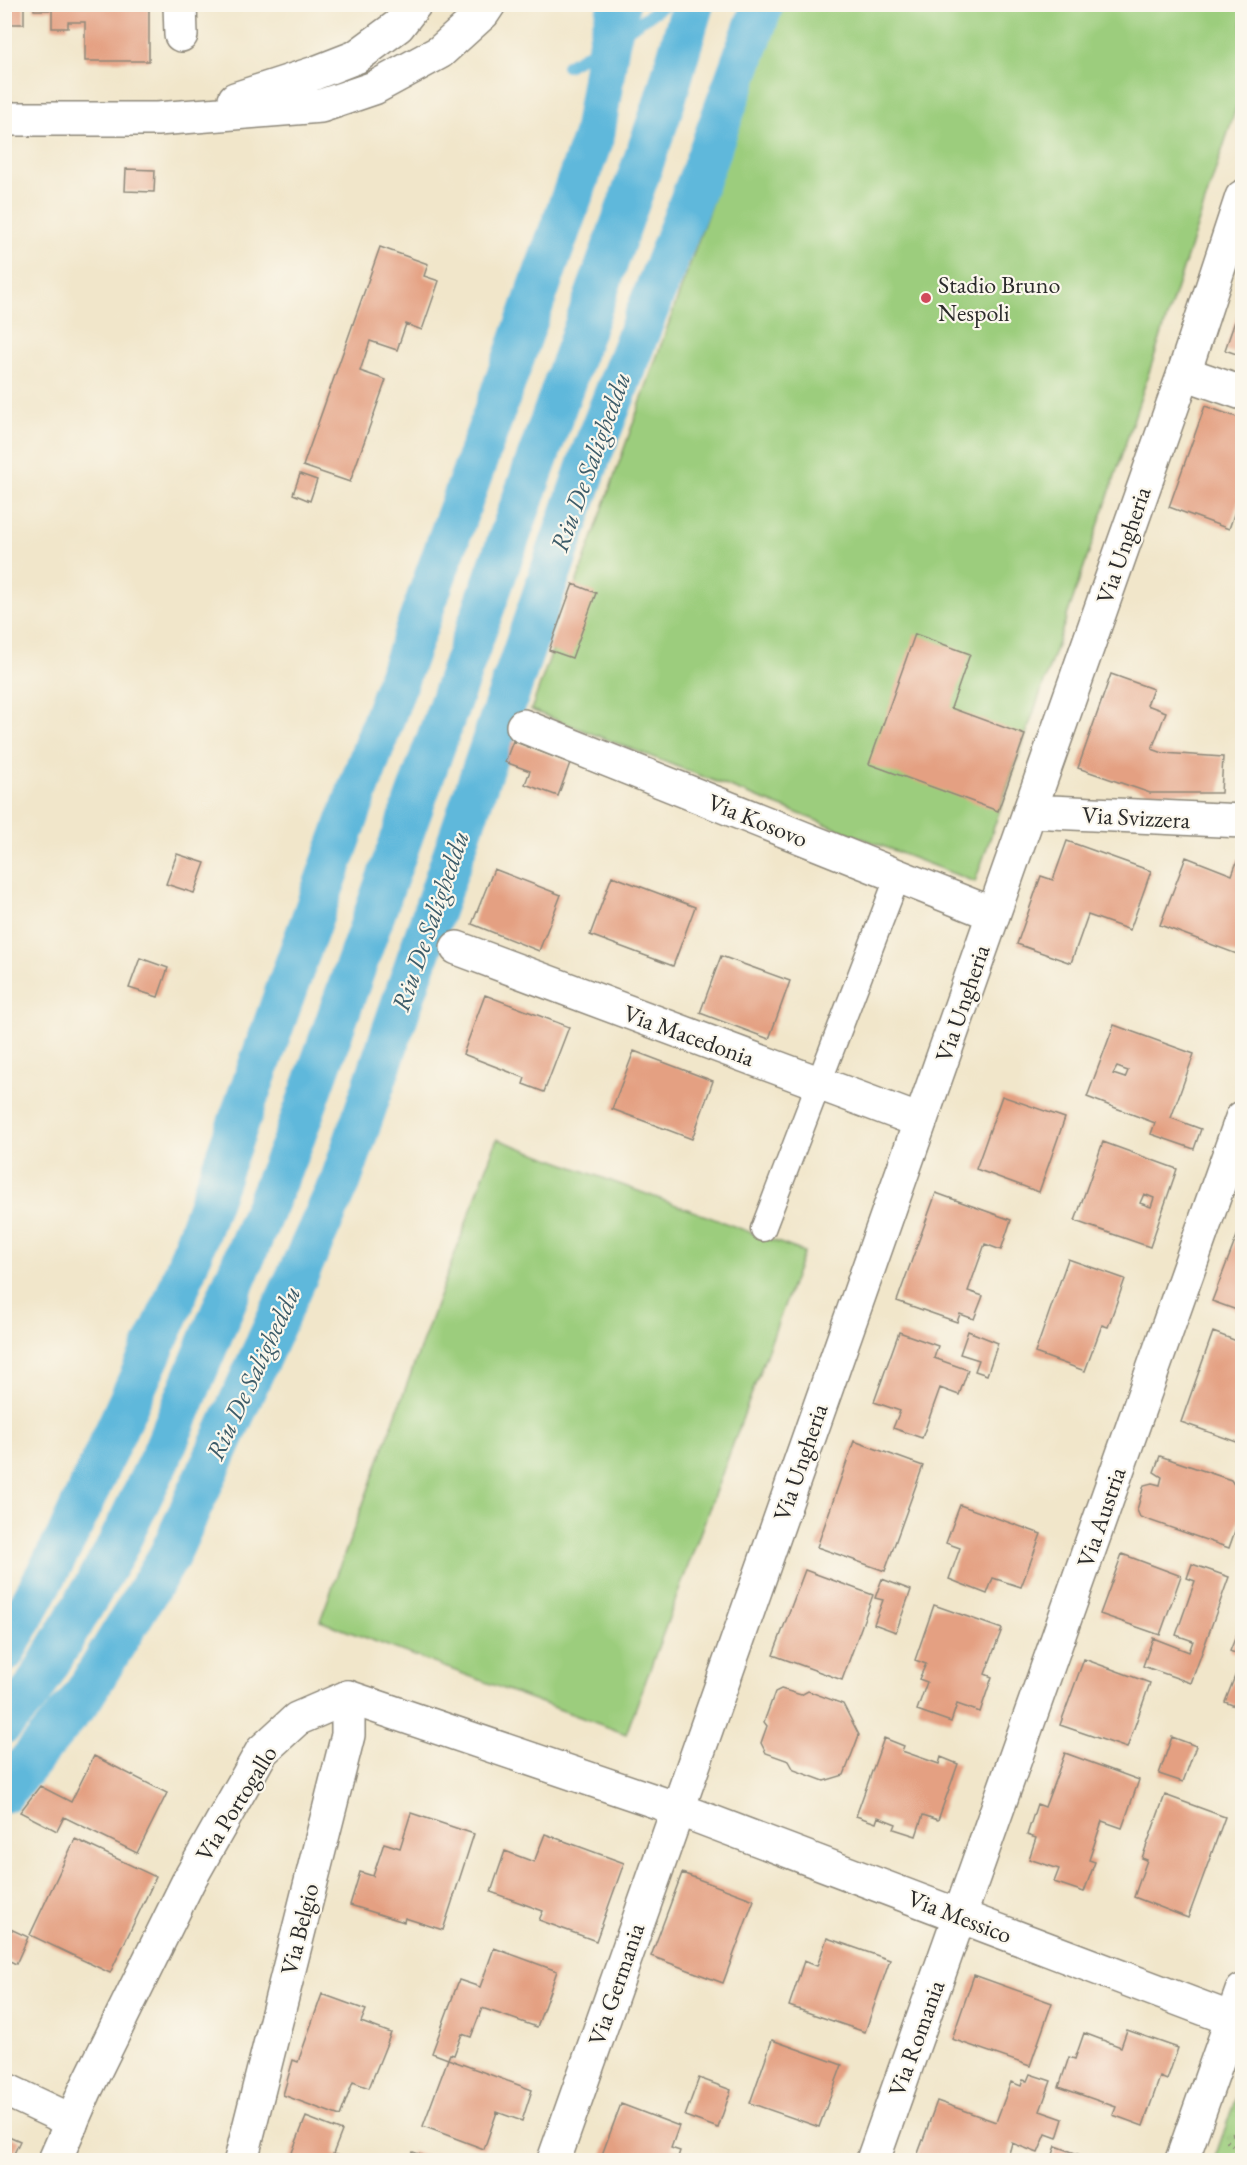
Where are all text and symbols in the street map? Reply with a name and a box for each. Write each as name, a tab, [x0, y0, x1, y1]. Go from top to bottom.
place label: Stadio Bruno Nespoli	[938, 269, 1060, 328]
marker: Stadio Bruno Nespoli	[919, 291, 933, 305]
water label: Riu De Saligheddu	[542, 367, 638, 557]
street label: Via Ungheria	[1088, 482, 1158, 608]
street label: Via Kosovo	[703, 786, 813, 854]
street label: Via Svizzera	[1081, 799, 1191, 835]
water label: Riu De Saligheddu	[383, 826, 477, 1016]
street label: Via Ungheria	[927, 940, 997, 1066]
street label: Via Macedonia	[619, 997, 759, 1073]
water label: Riu De Saligheddu	[198, 1280, 308, 1466]
street label: Via Ungheria	[765, 1399, 835, 1525]
street label: Via Austria	[1069, 1462, 1133, 1571]
street label: Via Portogallo	[188, 1739, 284, 1867]
street label: Via Belgio	[273, 1880, 325, 1978]
street label: Via Messico	[904, 1882, 1017, 1950]
street label: Via Germania	[581, 1918, 651, 2049]
street label: Via Romania	[881, 1975, 951, 2100]

